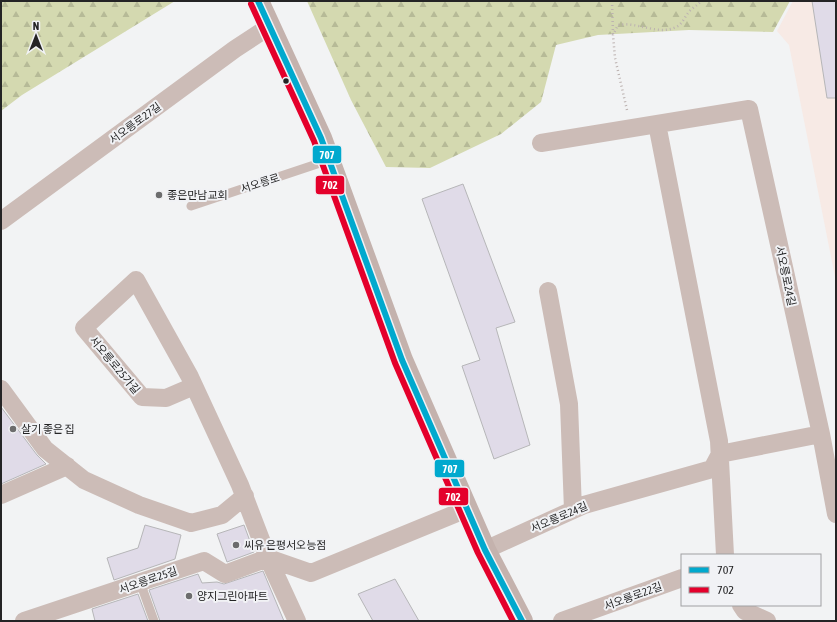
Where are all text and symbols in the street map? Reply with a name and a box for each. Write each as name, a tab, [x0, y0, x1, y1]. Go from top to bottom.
north arrow	[16, 16, 56, 56]
text: N	[33, 20, 39, 32]
unlabelled marker	[281, 76, 291, 86]
street label: 서오릉로27길	[107, 100, 163, 146]
line badge: 707	[312, 145, 342, 164]
text: 707	[319, 149, 335, 161]
street label: 서오릉로	[239, 171, 281, 195]
line badge: 702	[315, 175, 345, 195]
text: 702	[322, 179, 338, 191]
place label: 좋은만남교회	[167, 189, 228, 201]
marker: 좋은만남교회	[154, 190, 164, 200]
street label: 서오릉로24길	[774, 245, 798, 307]
street label: 서오릉로25가길	[88, 334, 142, 396]
place label: 살기 좋은 집	[21, 423, 75, 435]
marker: 살기 좋은 집	[8, 424, 18, 434]
line badge: 707	[434, 459, 465, 478]
text: 707	[442, 463, 458, 475]
line badge: 702	[438, 487, 469, 506]
text: 702	[445, 491, 461, 503]
street label: 서오릉로24길	[529, 500, 589, 534]
place label: 씨유 은평서오능점	[244, 539, 326, 551]
marker: 씨유 은평서오능점	[231, 540, 241, 550]
legend	[681, 554, 821, 606]
text: 707	[717, 563, 734, 577]
street label: 서오릉로25길	[117, 564, 179, 596]
street label: 서오릉로22길	[602, 580, 664, 612]
text: 702	[717, 583, 734, 597]
place label: 양지그린아파트	[197, 590, 268, 602]
marker: 양지그린아파트	[184, 591, 194, 601]

